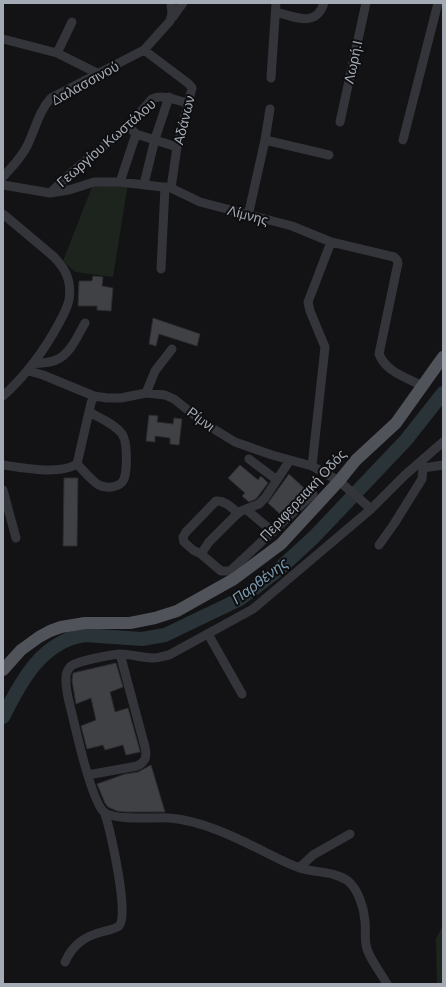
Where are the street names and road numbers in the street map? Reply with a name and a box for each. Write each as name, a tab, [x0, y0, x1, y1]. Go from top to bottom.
street label: Λωρή.Ι	[340, 39, 365, 85]
street label: Δαλασσινού	[48, 57, 122, 108]
street label: Αδάνων	[169, 93, 198, 146]
street label: Γεωργίου Κωστάλου	[53, 95, 159, 190]
street label: Λίμνης	[226, 201, 271, 228]
street label: Ρίμνι	[184, 403, 218, 434]
street label: Περιφερειακή Οδός	[256, 445, 350, 544]

